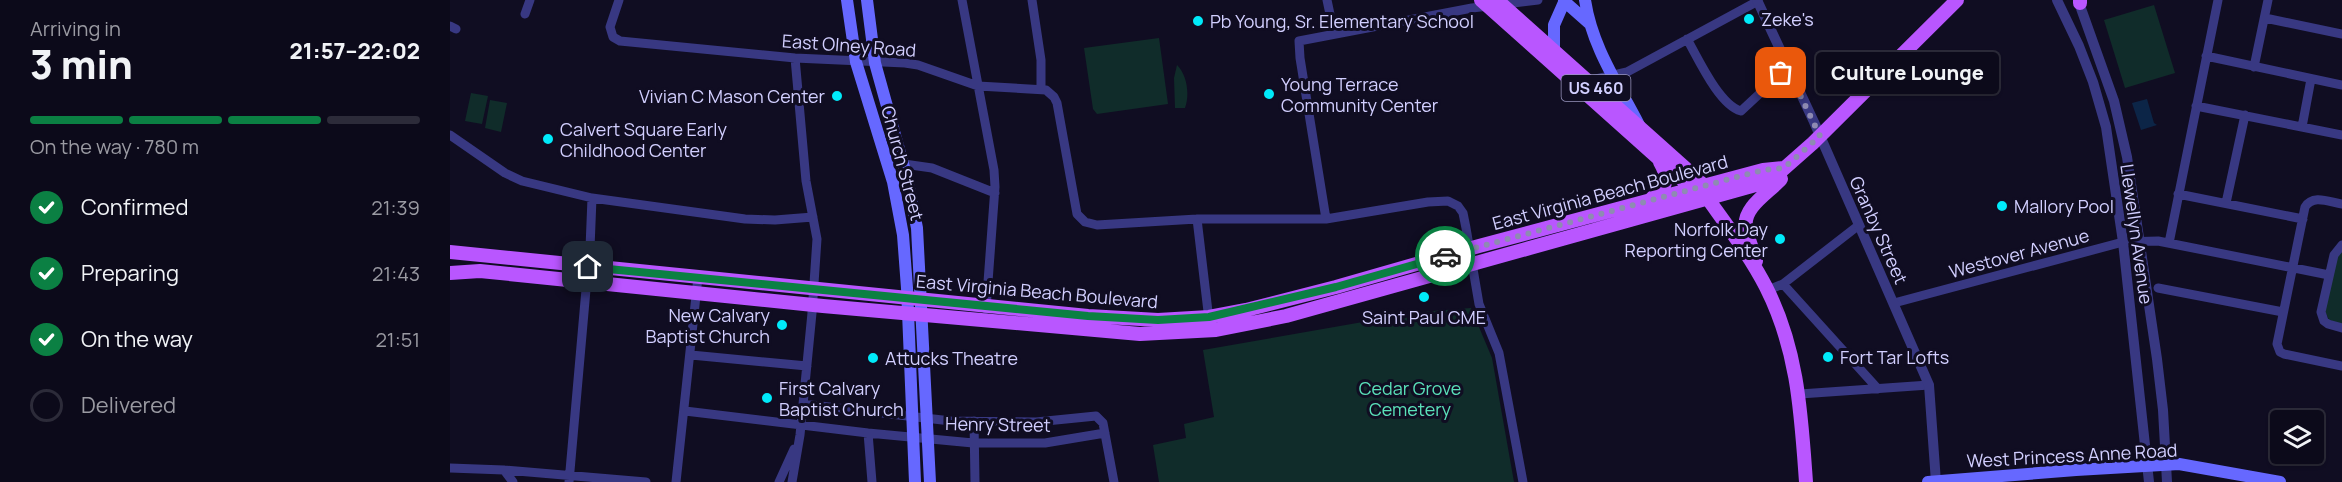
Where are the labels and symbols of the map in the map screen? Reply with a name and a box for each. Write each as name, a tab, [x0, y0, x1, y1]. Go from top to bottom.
place label: Zeke's	[1761, 7, 1814, 31]
place label: Pb Young, Sr. Elementary School	[1210, 9, 1474, 33]
marker: Zeke's	[1742, 12, 1756, 26]
marker: Pb Young, Sr. Elementary School	[1191, 14, 1205, 28]
street label: East Olney Road	[781, 28, 917, 62]
pin	[1755, 47, 1806, 98]
callout: Culture Lounge	[1817, 52, 2000, 94]
place label: Young Terrace Community Center	[1281, 72, 1439, 117]
road number: US 460	[1562, 75, 1630, 101]
place label: Vivian C Mason Center	[639, 84, 826, 108]
marker: Young Terrace Community Center	[1262, 87, 1276, 101]
marker: Vivian C Mason Center	[830, 89, 844, 103]
street label: Church Street	[876, 103, 930, 223]
place label: Calvert Square Early Childhood Center	[560, 117, 728, 162]
marker: Calvert Square Early Childhood Center	[541, 132, 555, 146]
street label: East Virginia Beach Boulevard	[1490, 149, 1730, 235]
street label: Llewellyn Avenue	[2115, 162, 2159, 306]
street label: Granby Street	[1845, 172, 1913, 288]
place label: Mallory Pool	[2014, 194, 2114, 218]
marker: Mallory Pool	[1995, 199, 2009, 213]
place label: Norfolk Day Reporting Center	[1625, 217, 1769, 262]
street label: Westover Avenue	[1946, 223, 2092, 283]
courier	[1415, 226, 1475, 286]
marker: Norfolk Day Reporting Center	[1773, 232, 1787, 246]
pin	[562, 241, 613, 292]
street label: East Virginia Beach Boulevard	[915, 268, 1159, 314]
marker: Saint Paul CME	[1417, 290, 1431, 304]
place label: New Calvary Baptist Church	[645, 303, 770, 348]
place label: Saint Paul CME	[1362, 305, 1486, 329]
marker: New Calvary Baptist Church	[775, 318, 789, 332]
place label: Fort Tar Lofts	[1840, 345, 1949, 369]
place label: Attucks Theatre	[885, 346, 1018, 370]
marker: Fort Tar Lofts	[1821, 350, 1835, 364]
marker: Attucks Theatre	[866, 351, 880, 365]
place label: First Calvary Baptist Church	[779, 376, 904, 421]
park label: Cedar Grove Cemetery	[1359, 376, 1461, 421]
marker: First Calvary Baptist Church	[760, 391, 774, 405]
street label: Henry Street	[945, 411, 1051, 437]
street label: West Princess Anne Road	[1966, 437, 2178, 473]

